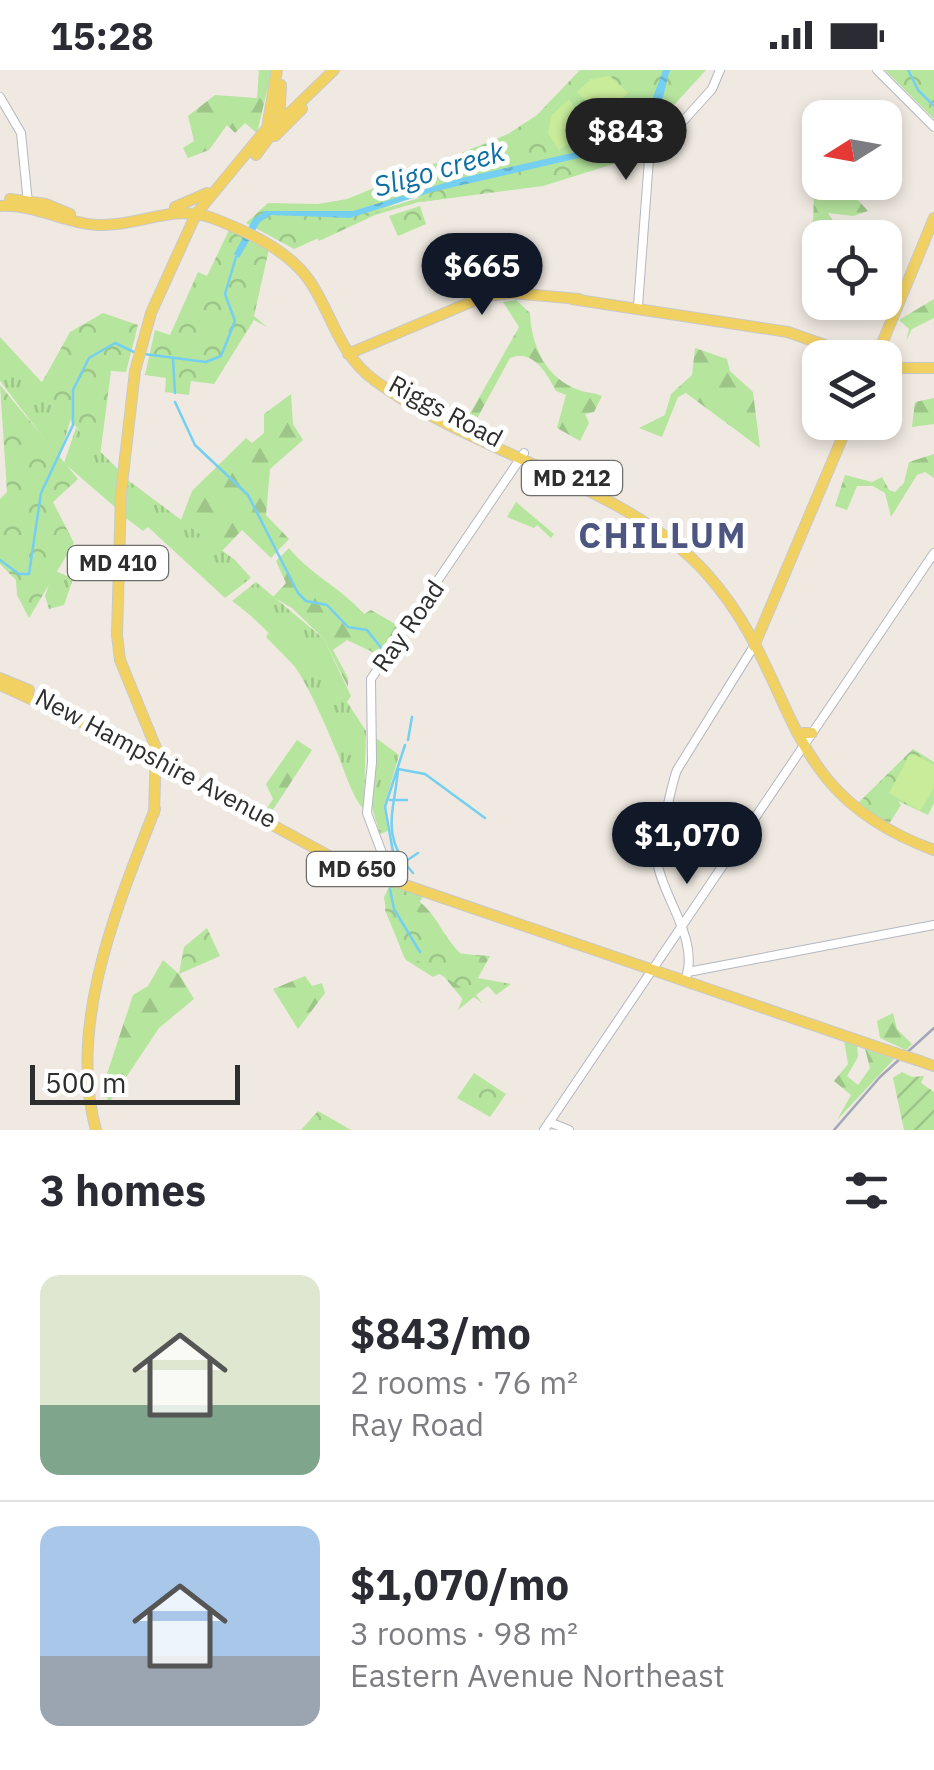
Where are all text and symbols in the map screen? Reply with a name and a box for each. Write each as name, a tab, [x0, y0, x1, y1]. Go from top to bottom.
text: 15:28	[50, 11, 154, 60]
pin: $843	[567, 98, 685, 183]
north arrow	[802, 100, 902, 200]
map controls	[802, 100, 902, 440]
text: $843	[588, 109, 664, 151]
water label: Sligo creek	[369, 132, 509, 205]
button: locate	[802, 220, 902, 320]
pin: $665	[423, 233, 541, 318]
text: $665	[444, 244, 520, 286]
button: layers	[802, 340, 902, 440]
street label: Riggs Road	[384, 367, 509, 454]
road number: MD 212	[522, 461, 622, 495]
district label: CHILLUM	[578, 512, 748, 558]
road number: MD 410	[68, 546, 168, 580]
street label: Ray Road	[364, 573, 451, 678]
street label: New Hampshire Avenue	[30, 680, 283, 835]
pin: $1,070	[606, 802, 768, 887]
text: $1,070	[634, 813, 740, 855]
road number: MD 650	[307, 852, 407, 886]
scale bar	[30, 1060, 240, 1104]
text: 500 m	[45, 1064, 126, 1101]
text: 3 homes	[40, 1163, 206, 1218]
icon: filters	[839, 1163, 894, 1218]
text: $843/mo	[350, 1306, 531, 1361]
icon: home	[120, 1315, 240, 1435]
text: 2 rooms · 76 m²	[350, 1361, 578, 1403]
text: Ray Road	[350, 1403, 484, 1445]
text: $1,070/mo	[350, 1557, 569, 1612]
icon: home	[120, 1566, 240, 1686]
text: 3 rooms · 98 m²	[350, 1612, 578, 1654]
text: Eastern Avenue Northeast	[350, 1654, 725, 1696]

